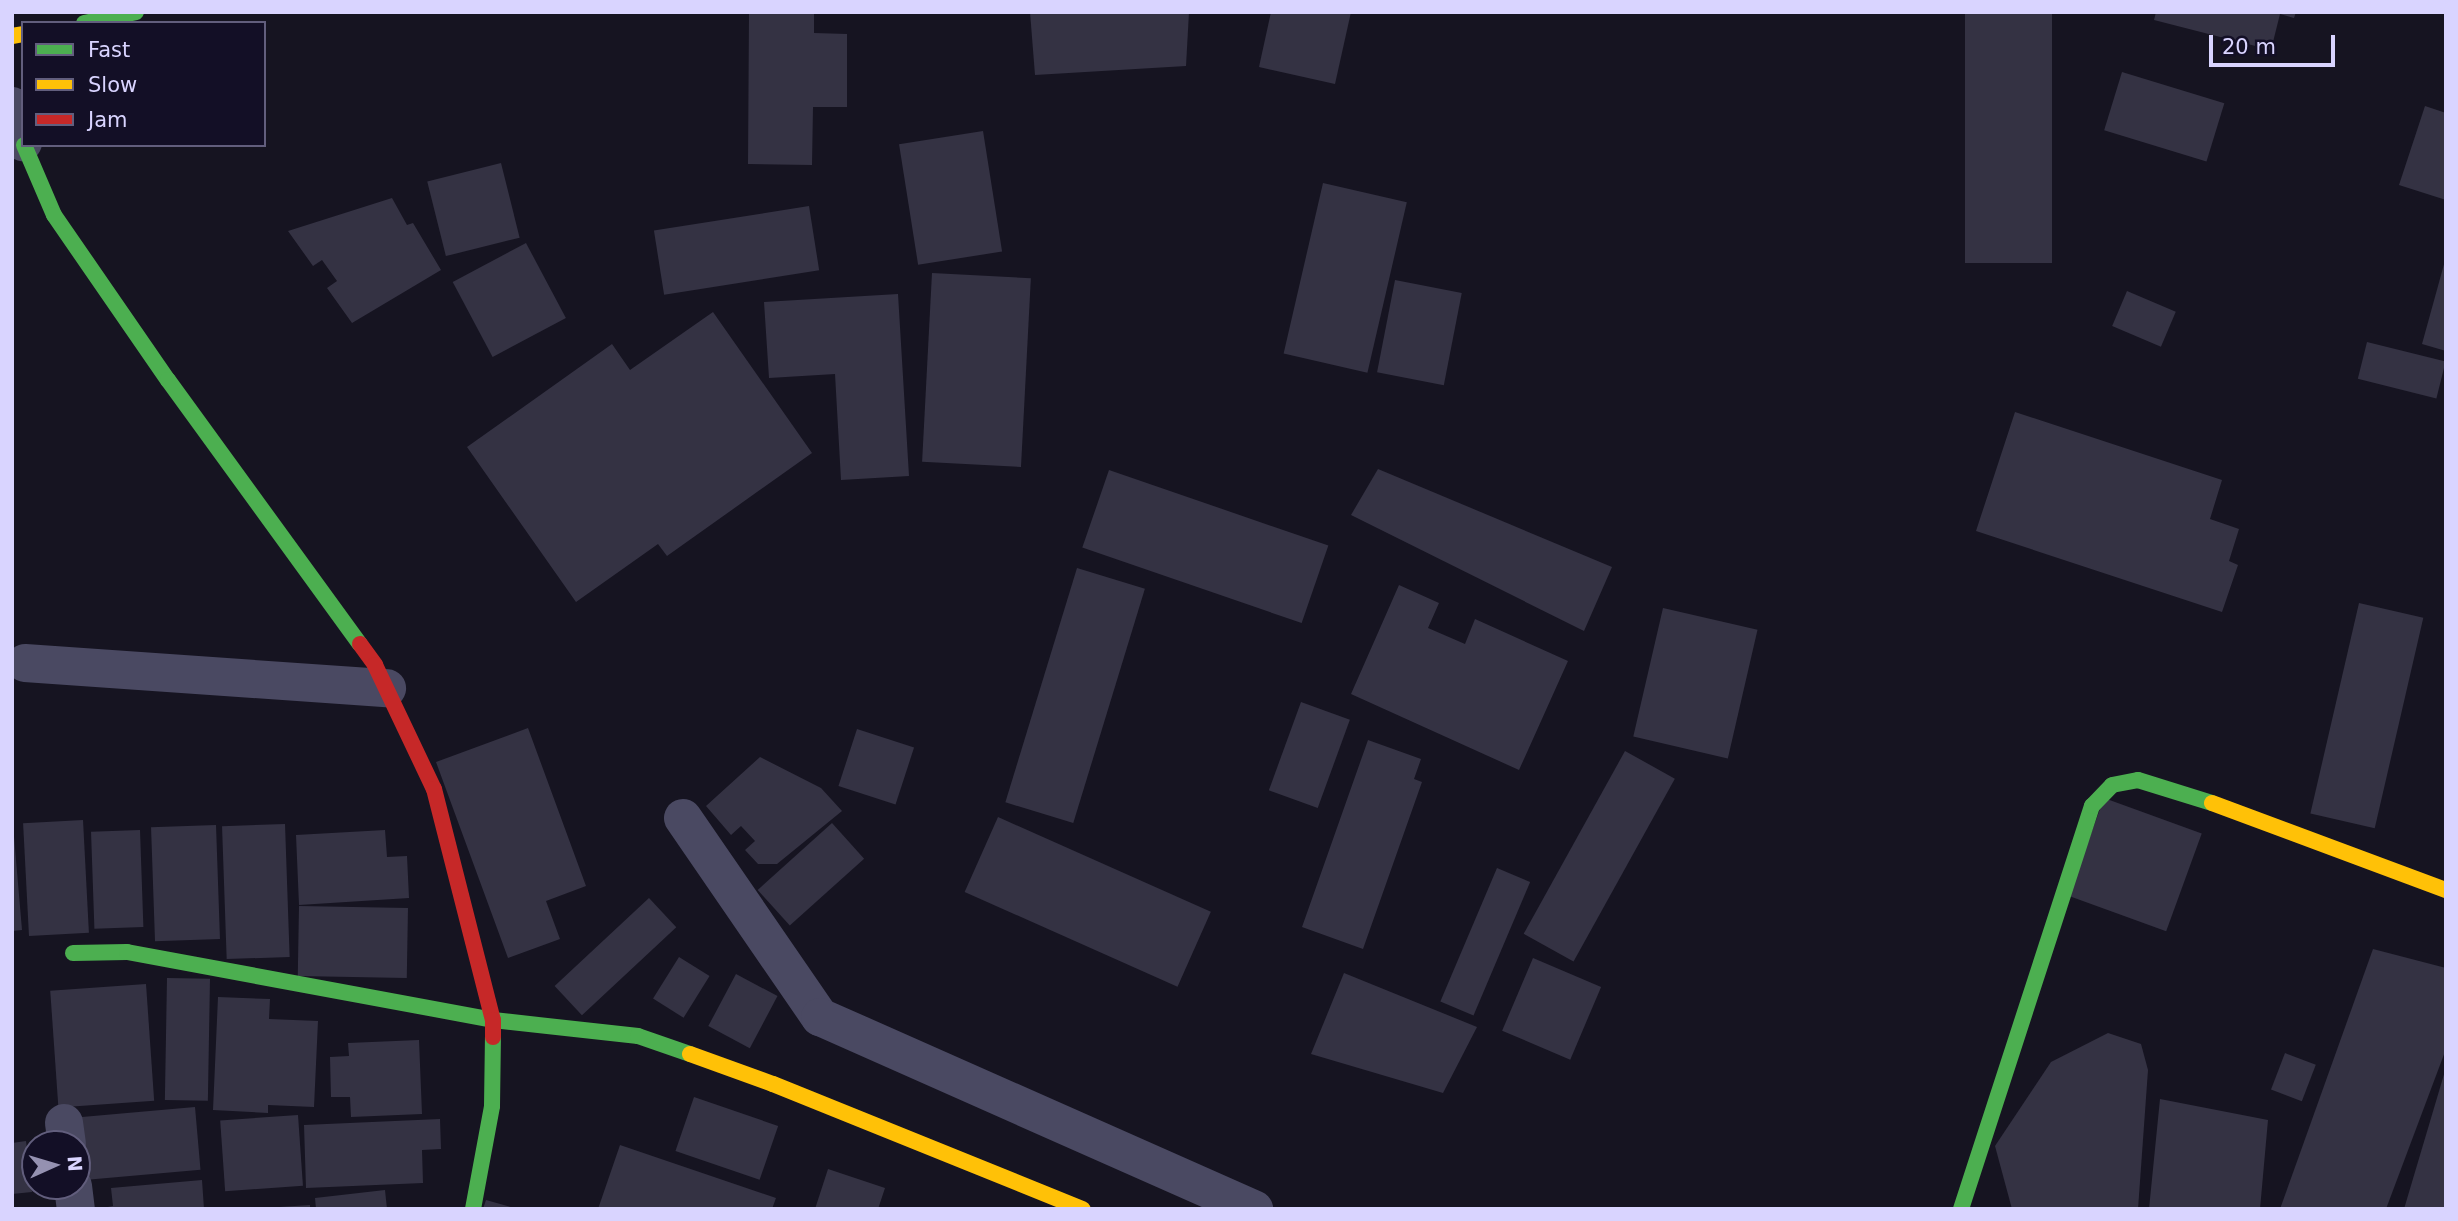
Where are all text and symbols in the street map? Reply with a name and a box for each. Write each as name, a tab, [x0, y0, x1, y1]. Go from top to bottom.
legend	[21, 21, 266, 147]
scale bar	[2213, 21, 2339, 65]
text: 20 m	[2222, 35, 2276, 59]
text: Fast	[88, 38, 130, 62]
text: Slow	[88, 73, 137, 97]
text: Jam	[88, 108, 128, 132]
north arrow	[21, 1130, 91, 1200]
text: N	[63, 1155, 86, 1172]

